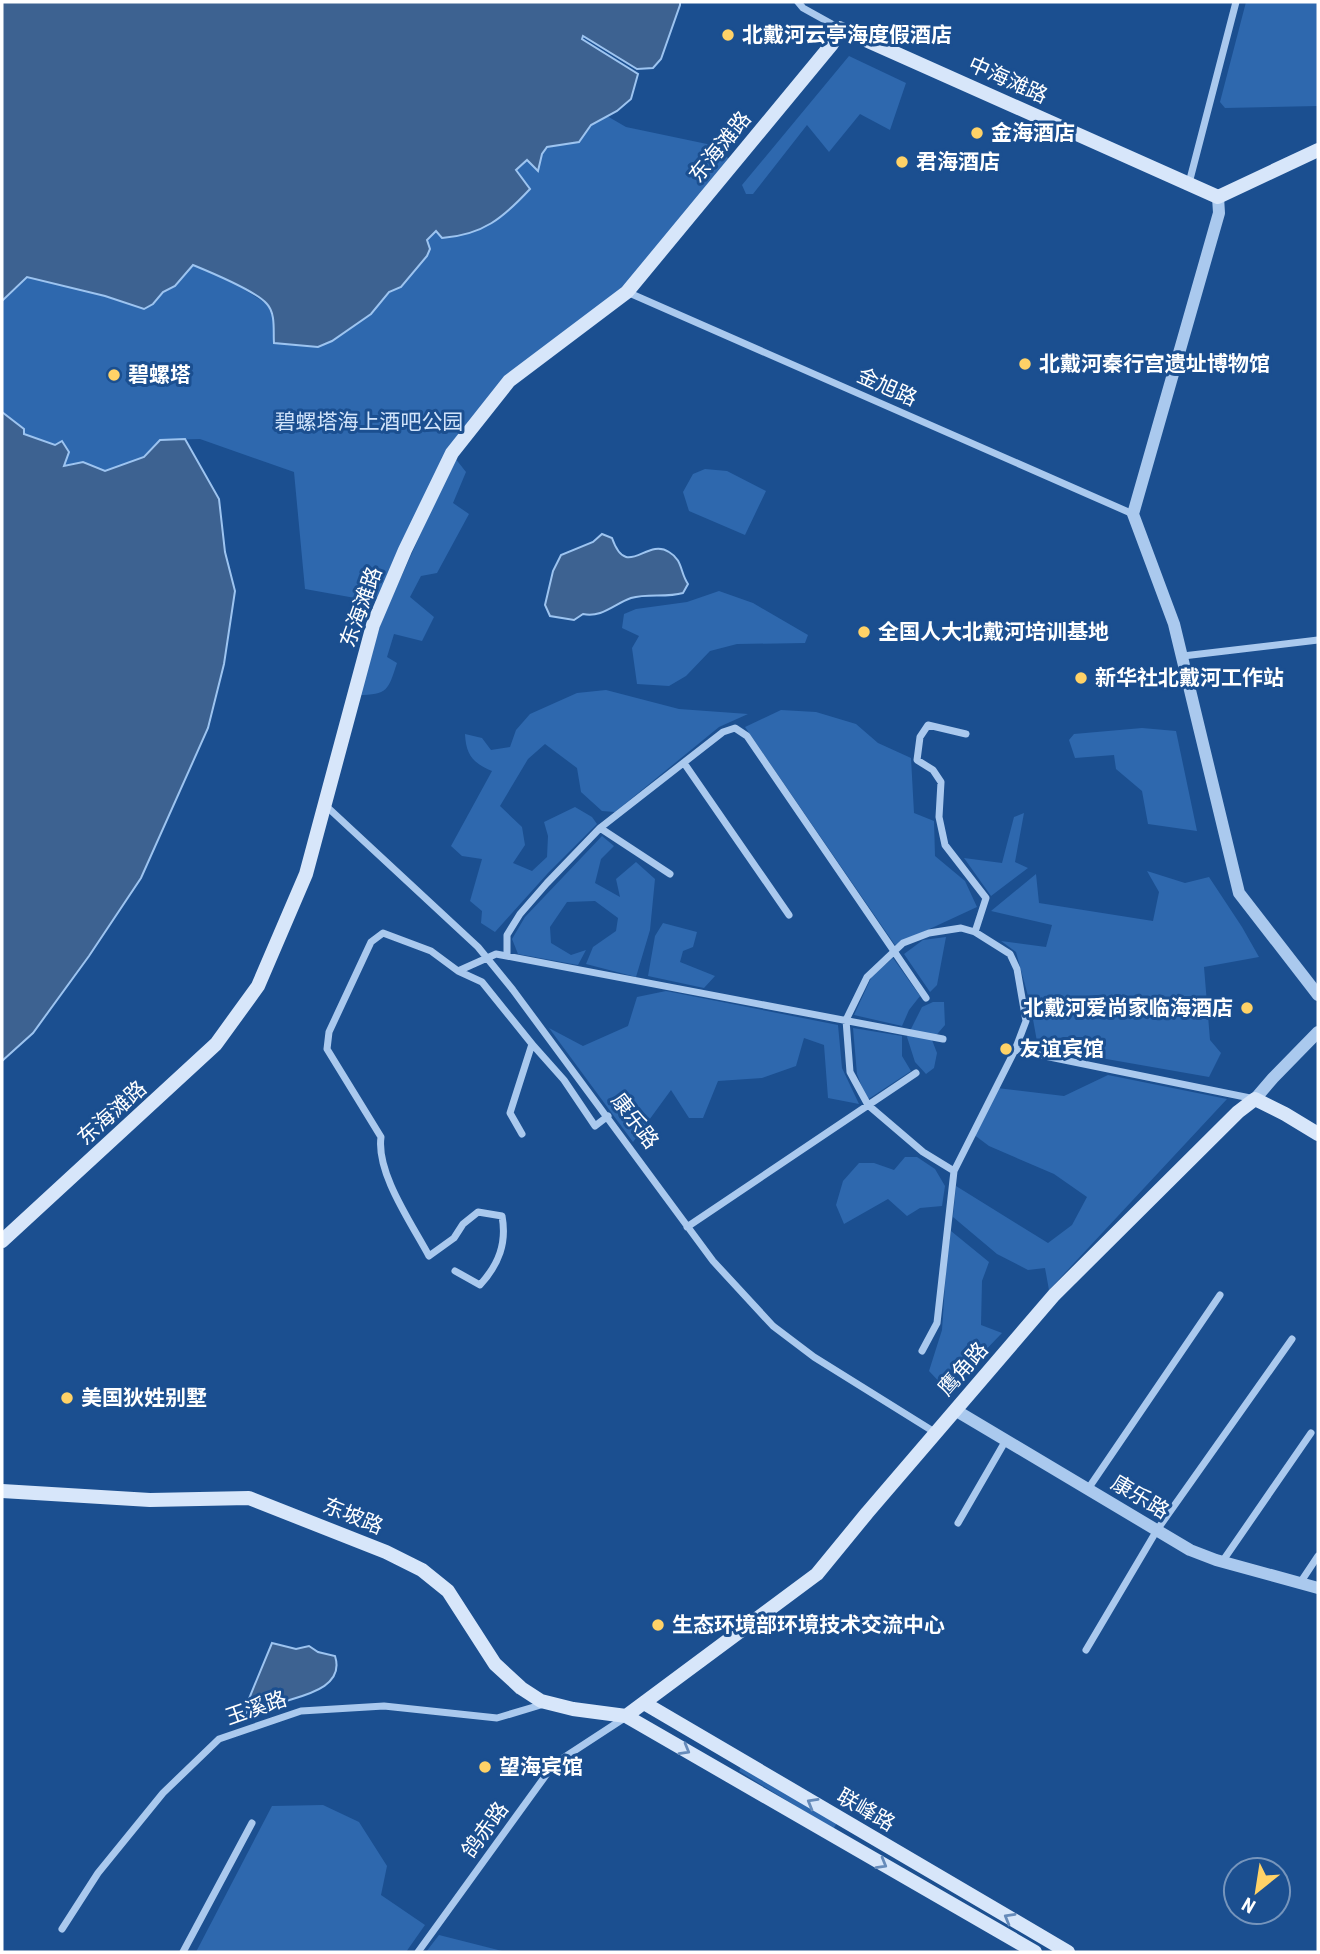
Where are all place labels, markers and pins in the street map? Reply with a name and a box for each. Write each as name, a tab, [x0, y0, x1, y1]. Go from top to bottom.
place label: 北戴河云亭海度假酒店	[742, 23, 952, 47]
marker: 北戴河云亭海度假酒店	[720, 27, 736, 43]
place label: 金海酒店	[991, 121, 1075, 145]
marker: 金海酒店	[969, 125, 985, 141]
place label: 君海酒店	[916, 150, 1000, 174]
marker: 君海酒店	[894, 154, 910, 170]
place label: 北戴河秦行宫遗址博物馆	[1039, 352, 1270, 376]
marker: 北戴河秦行宫遗址博物馆	[1017, 356, 1033, 372]
place label: 碧螺塔	[128, 363, 191, 387]
marker: 碧螺塔	[106, 367, 122, 383]
place label: 全国人大北戴河培训基地	[878, 620, 1109, 644]
marker: 全国人大北戴河培训基地	[856, 624, 872, 640]
place label: 新华社北戴河工作站	[1095, 666, 1284, 690]
marker: 新华社北戴河工作站	[1073, 670, 1089, 686]
place label: 北戴河爱尚家临海酒店	[1023, 996, 1233, 1020]
marker: 北戴河爱尚家临海酒店	[1239, 1000, 1255, 1016]
place label: 友谊宾馆	[1020, 1037, 1104, 1061]
marker: 友谊宾馆	[998, 1041, 1014, 1057]
place label: 美国狄姓别墅	[81, 1386, 207, 1410]
marker: 美国狄姓别墅	[59, 1390, 75, 1406]
place label: 生态环境部环境技术交流中心	[672, 1613, 945, 1637]
marker: 生态环境部环境技术交流中心	[650, 1617, 666, 1633]
place label: 望海宾馆	[499, 1755, 583, 1779]
marker: 望海宾馆	[477, 1759, 493, 1775]

